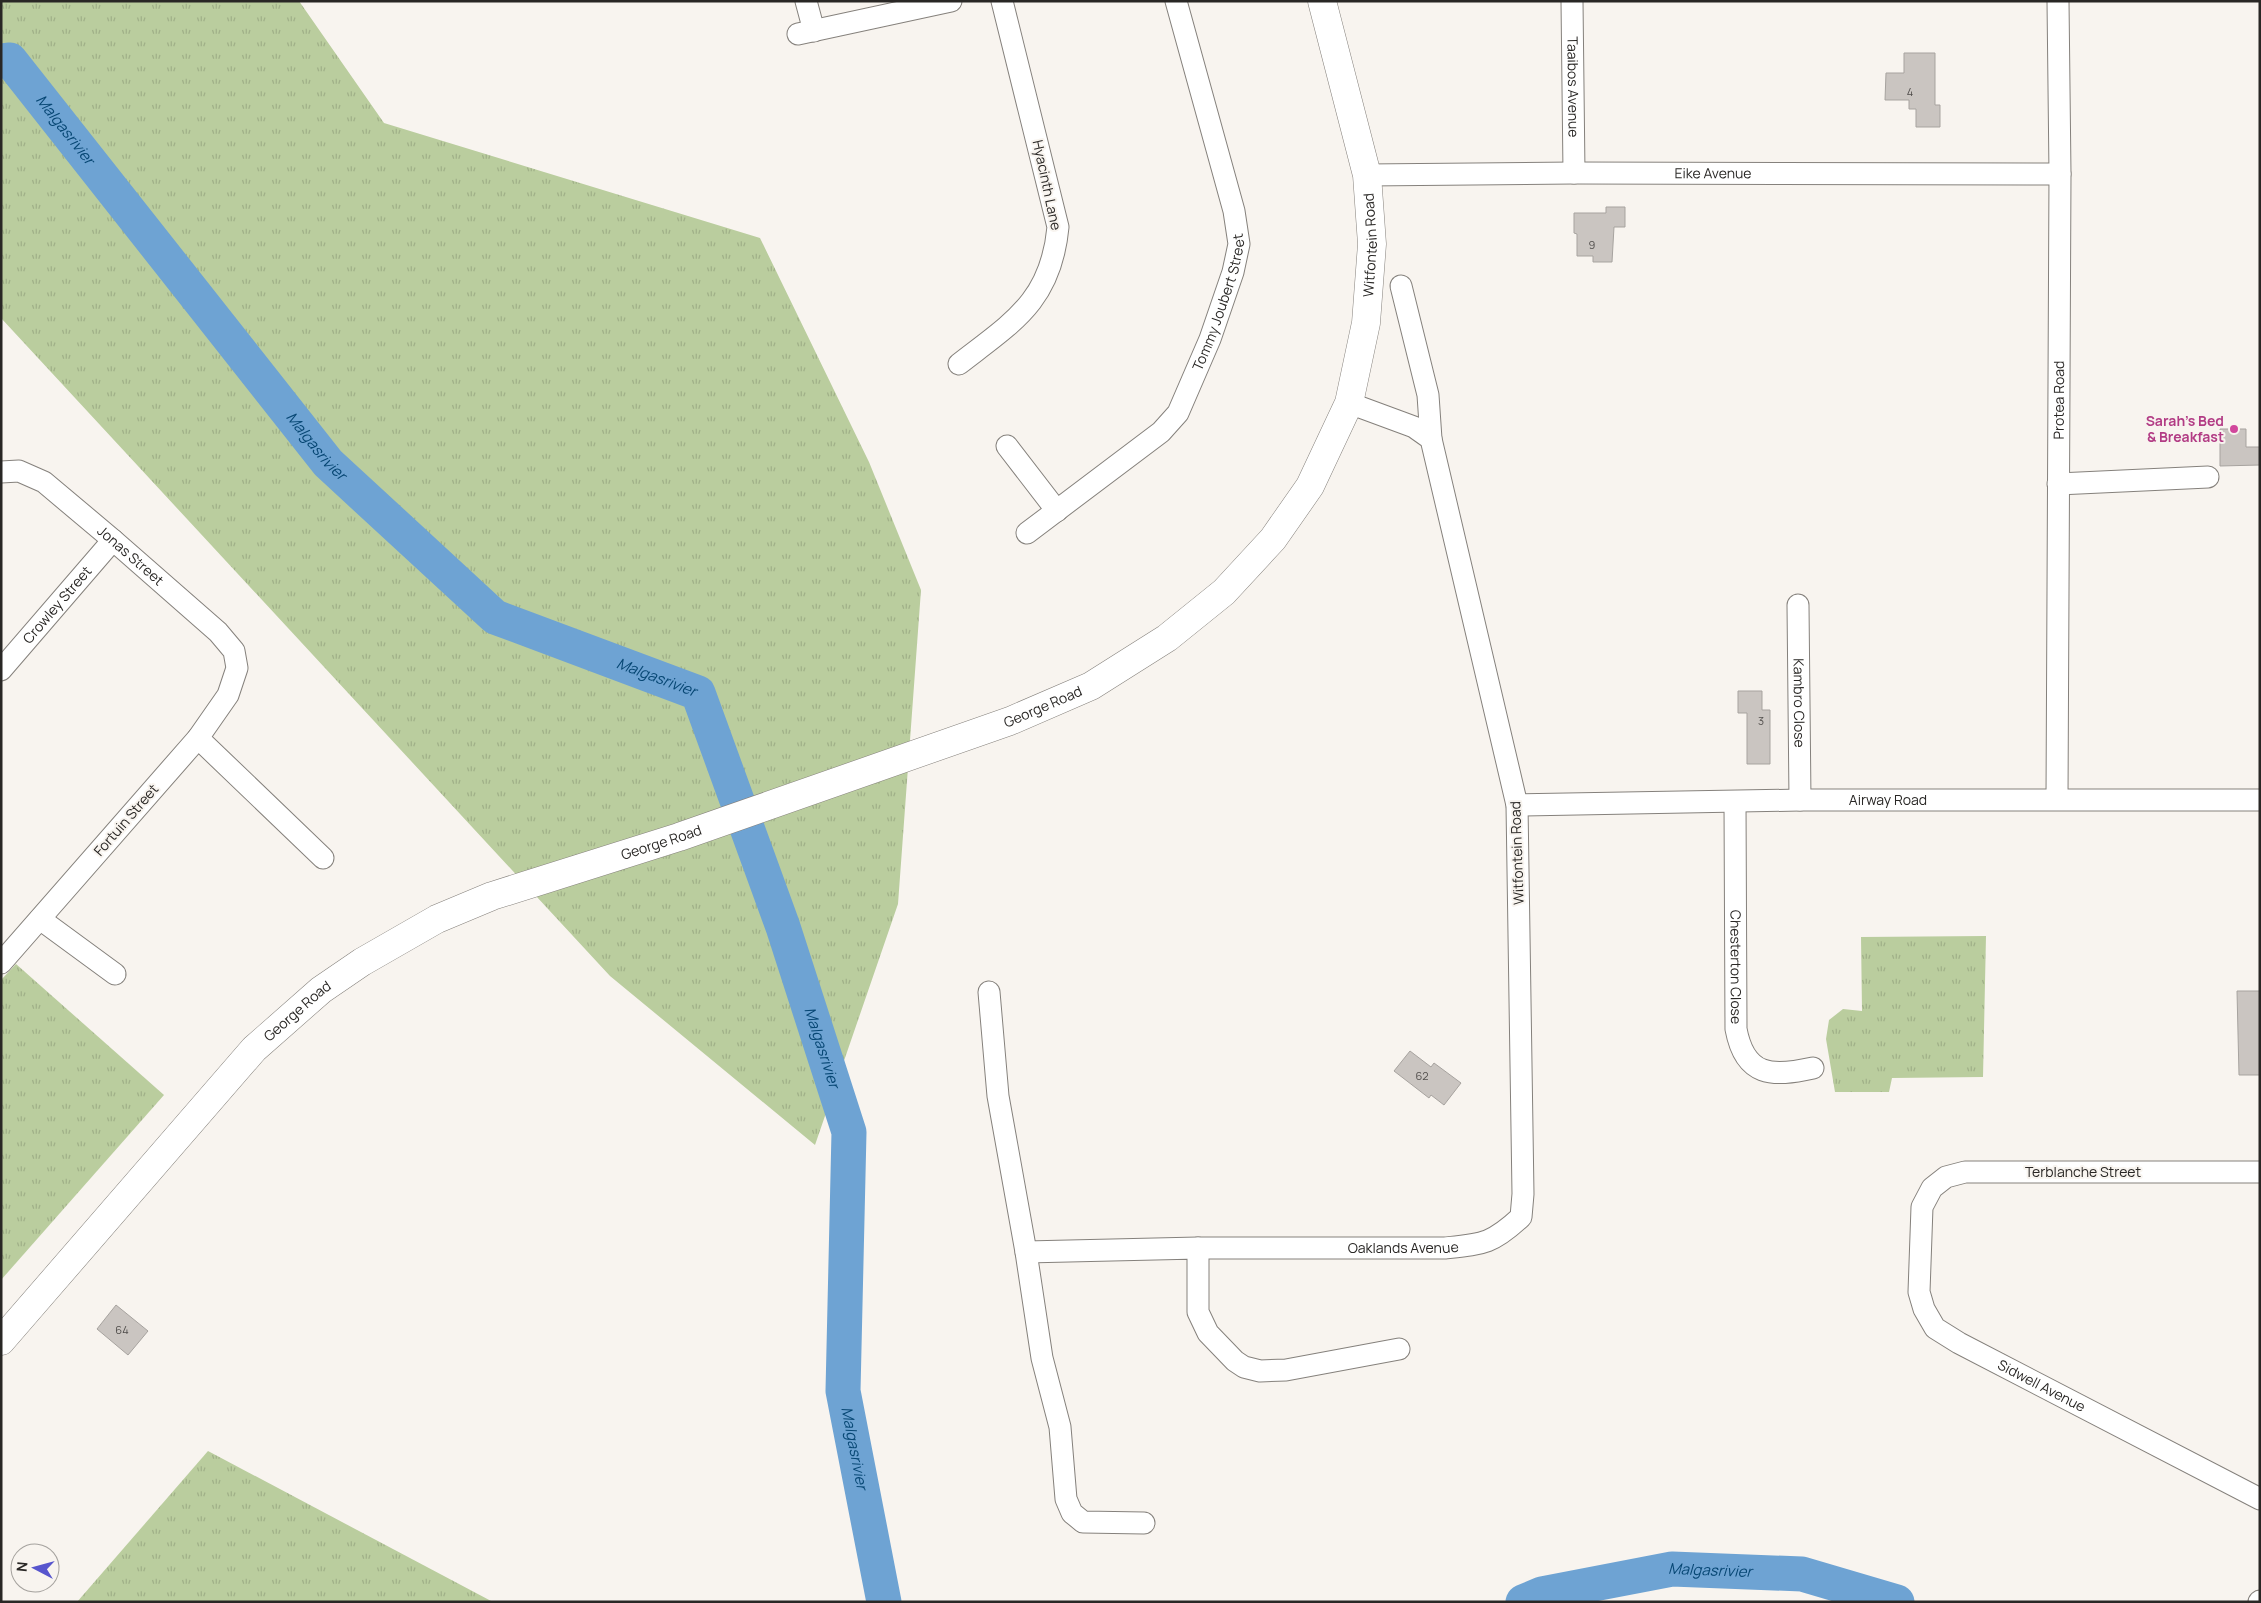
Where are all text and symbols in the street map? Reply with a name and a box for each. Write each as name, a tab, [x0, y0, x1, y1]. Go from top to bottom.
street label: Taaibos Avenue	[1563, 36, 1584, 138]
house number: 4	[1907, 84, 1913, 99]
water label: Malgasrivier	[31, 90, 101, 171]
street label: Hyacinth Lane	[1029, 138, 1066, 232]
street label: Eike Avenue	[1674, 163, 1752, 182]
street label: Witfontein Road	[1358, 192, 1381, 298]
street label: Tommy Joubert Street	[1187, 232, 1248, 373]
house number: 9	[1589, 237, 1596, 252]
street label: Protea Road	[2049, 361, 2068, 439]
water label: Malgasrivier	[282, 407, 353, 487]
place label: Sarah's Bed & Breakfast	[2146, 411, 2224, 446]
marker: Sarah's Bed & Breakfast	[2228, 423, 2240, 435]
street label: Jonas Street	[94, 521, 168, 590]
street label: Crowley Street	[18, 562, 96, 647]
water label: Malgasrivier	[614, 652, 702, 702]
street label: Kambro Close	[1790, 658, 1809, 748]
street label: George Road	[1001, 681, 1085, 731]
house number: 3	[1758, 713, 1764, 728]
street label: Fortuin Street	[89, 779, 162, 860]
street label: Airway Road	[1849, 790, 1927, 809]
street label: Witfontein Road	[1505, 801, 1528, 905]
street label: George Road	[619, 820, 704, 864]
street label: Chesterton Close	[1726, 910, 1746, 1024]
street label: George Road	[259, 976, 334, 1045]
water label: Malgasrivier	[799, 1004, 846, 1093]
house number: 62	[1415, 1068, 1429, 1083]
street label: Terblanche Street	[2025, 1162, 2142, 1181]
street label: Oaklands Avenue	[1348, 1237, 1459, 1257]
house number: 64	[115, 1322, 129, 1337]
street label: Sidwell Avenue	[1995, 1355, 2089, 1416]
water label: Malgasrivier	[836, 1405, 873, 1494]
north arrow	[10, 1543, 60, 1593]
water label: Malgasrivier	[1668, 1558, 1755, 1582]
text: N	[12, 1561, 32, 1573]

